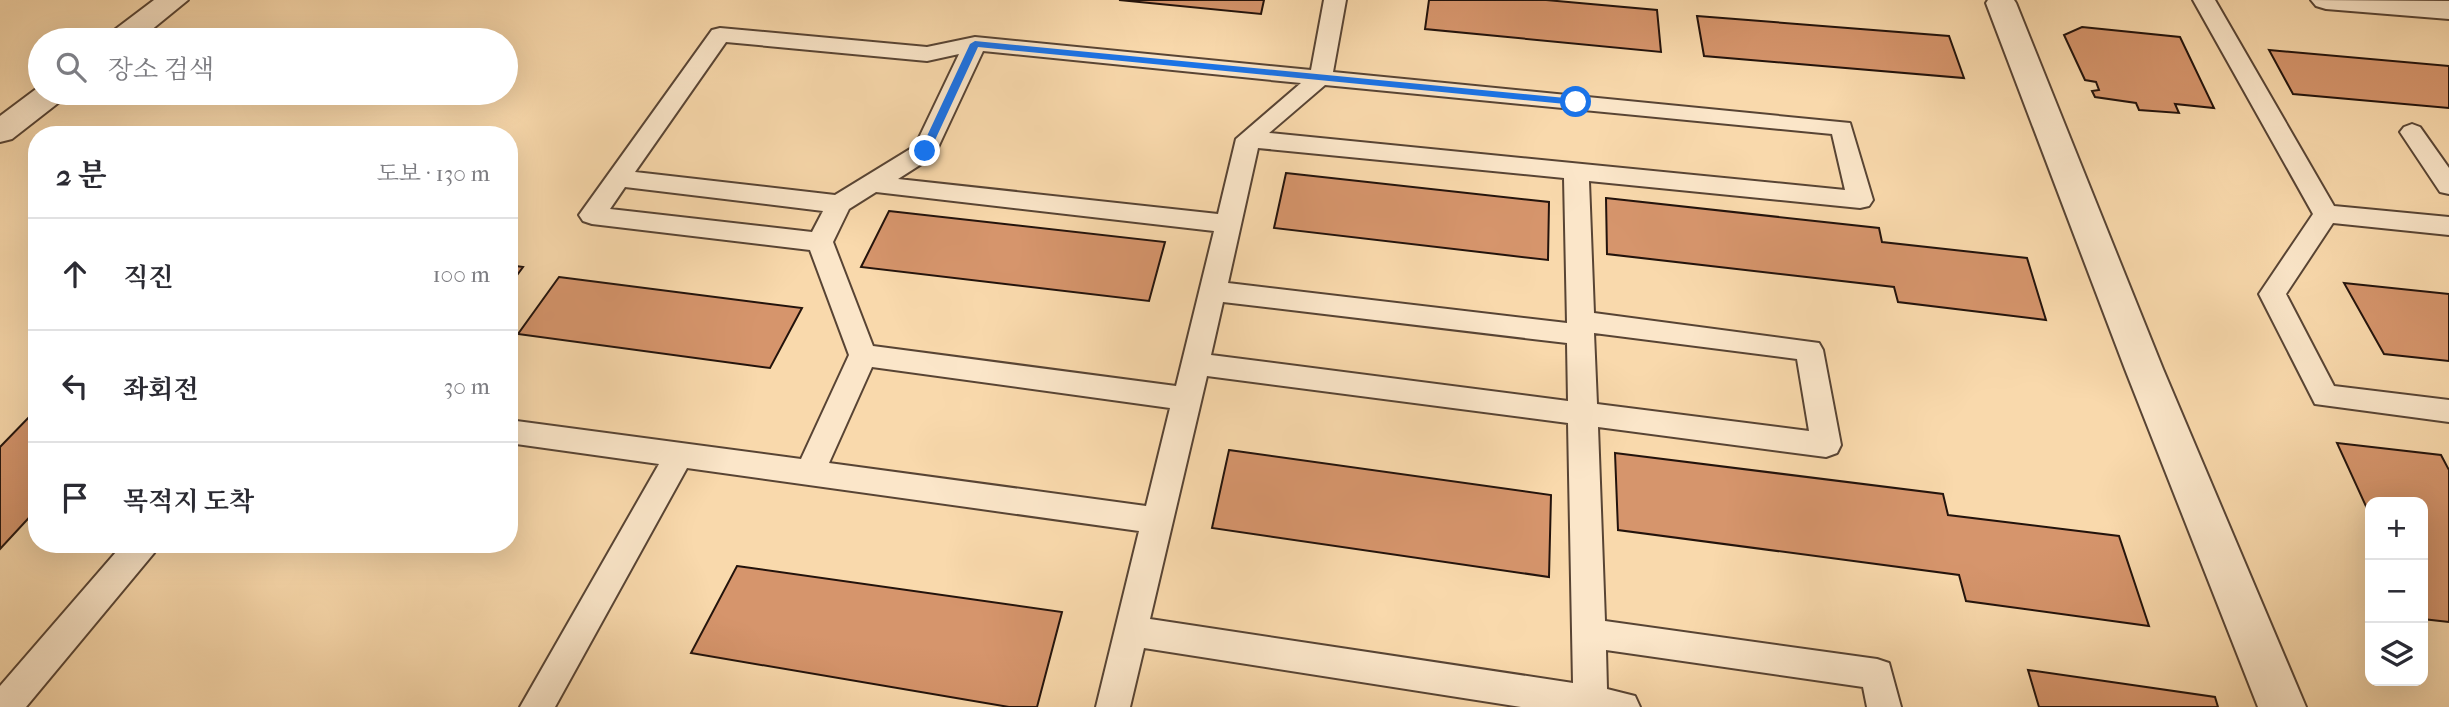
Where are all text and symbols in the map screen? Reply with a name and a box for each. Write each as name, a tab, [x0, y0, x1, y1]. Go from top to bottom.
search box	[28, 28, 518, 105]
icon: search	[52, 48, 90, 86]
text: 장소 검색	[108, 54, 214, 85]
route start	[1560, 86, 1591, 117]
route end	[909, 135, 940, 166]
text: 2 분	[56, 158, 107, 193]
text: 도보 · 130 m	[377, 160, 490, 187]
icon: ahead	[56, 255, 94, 293]
text: 100 m	[432, 261, 490, 288]
text: 직진	[123, 262, 173, 293]
icon: left	[56, 367, 94, 405]
text: 30 m	[444, 373, 490, 400]
text: 좌회전	[123, 374, 198, 405]
icon: arrive	[56, 479, 94, 517]
text: 목적지 도착	[123, 486, 254, 517]
map controls	[2365, 497, 2428, 686]
button: +	[2365, 497, 2428, 560]
button: −	[2365, 560, 2428, 623]
button: layers	[2365, 623, 2428, 686]

